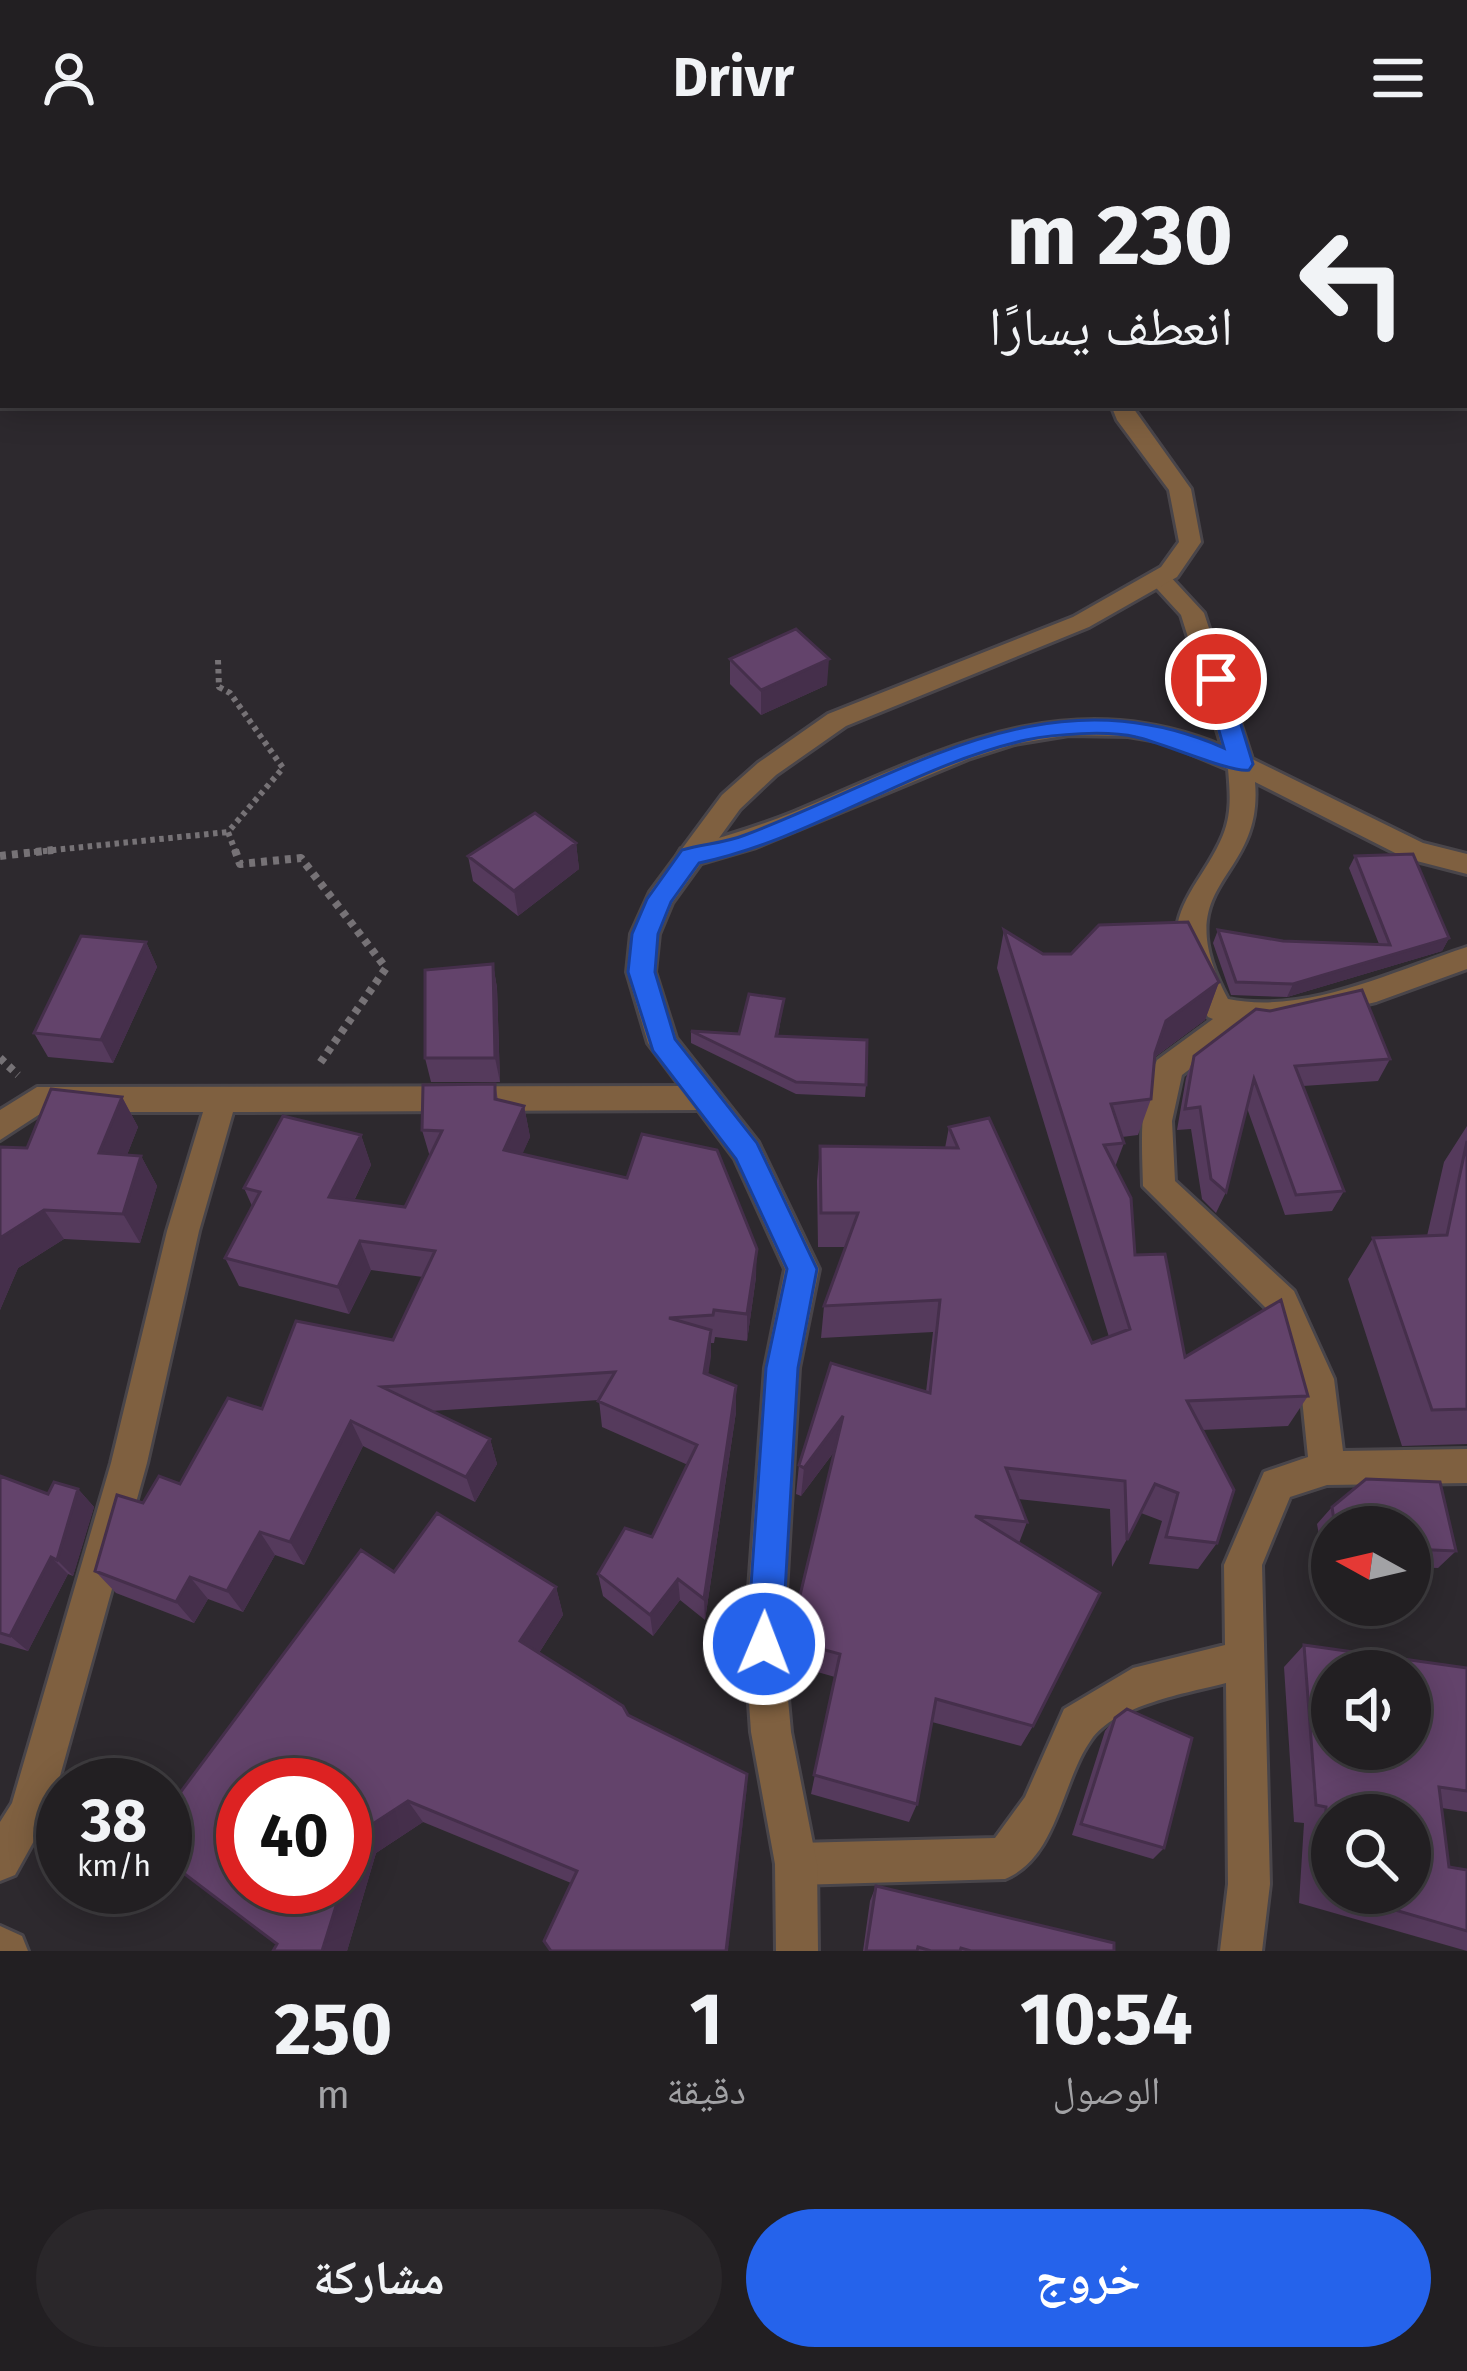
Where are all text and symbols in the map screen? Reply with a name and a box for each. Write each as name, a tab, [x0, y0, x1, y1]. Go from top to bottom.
icon: person	[36, 45, 102, 111]
icon: menu	[1365, 45, 1431, 111]
text: Drivr	[673, 46, 794, 110]
text: 230 m	[1006, 185, 1233, 286]
icon: left	[1275, 204, 1431, 360]
text: انعطف يسارًا	[989, 295, 1233, 359]
pin	[1165, 628, 1267, 730]
icon: arrive	[1183, 646, 1249, 712]
north arrow	[1311, 1506, 1431, 1626]
map controls	[1311, 1506, 1431, 1914]
position arrow	[701, 1581, 827, 1707]
button: sound	[1311, 1650, 1431, 1770]
speed limit sign: 40	[216, 1758, 372, 1914]
text: 38	[81, 1785, 147, 1857]
button: search	[1311, 1794, 1431, 1914]
text: km/h	[77, 1848, 151, 1884]
text: 1	[689, 1977, 723, 2063]
text: 10:54	[1020, 1977, 1193, 2063]
text: 250	[274, 1987, 392, 2073]
text: دقيقة	[667, 2068, 746, 2114]
text: الوصول	[1052, 2068, 1160, 2114]
text: m	[317, 2072, 350, 2118]
button: مشاركة	[36, 2209, 722, 2347]
button: خروج	[746, 2209, 1431, 2347]

